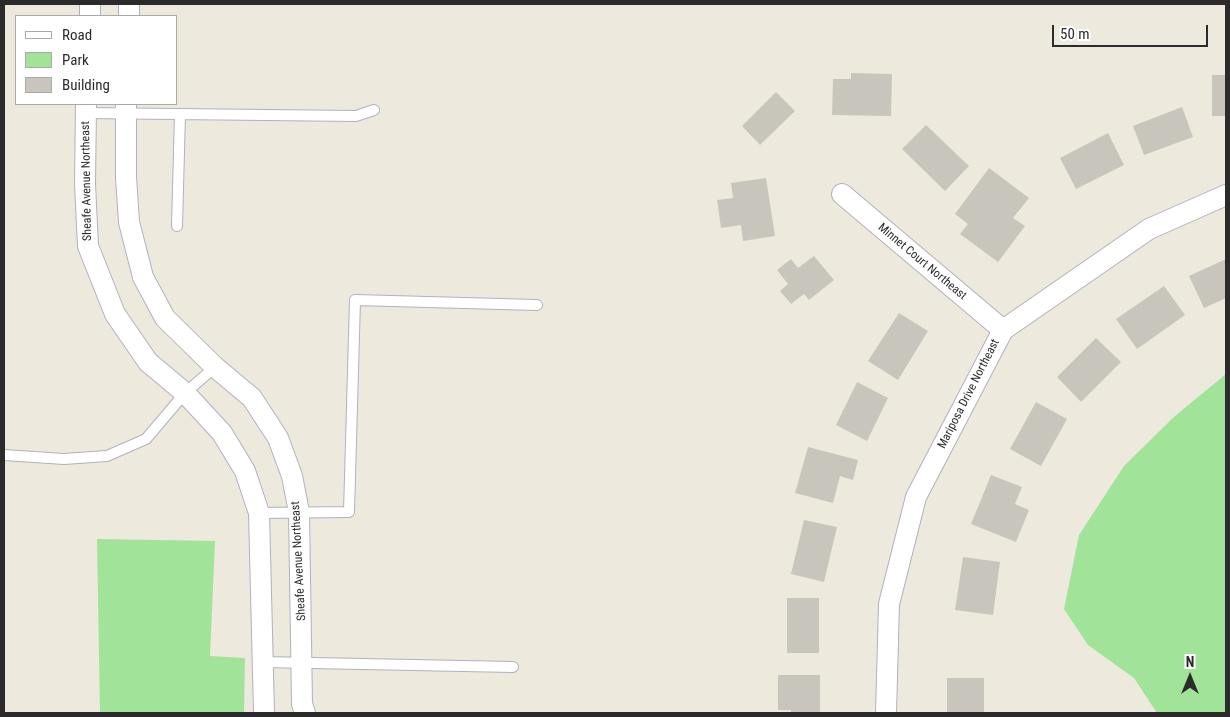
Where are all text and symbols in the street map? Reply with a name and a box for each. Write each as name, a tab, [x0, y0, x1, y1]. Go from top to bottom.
legend	[15, 15, 178, 105]
scale bar	[1055, 15, 1211, 47]
text: 50 m	[1060, 25, 1090, 43]
text: Road	[62, 26, 92, 44]
text: Park	[62, 51, 89, 69]
text: Building	[62, 76, 110, 94]
street label: Sheafe Avenue Northeast	[79, 121, 95, 241]
street label: Minnet Court Northeast	[875, 221, 969, 303]
street label: Mariposa Drive Northeast	[935, 337, 1003, 451]
street label: Sheafe Avenue Northeast	[289, 501, 309, 621]
north arrow	[1165, 652, 1215, 702]
text: N	[1186, 654, 1194, 670]

